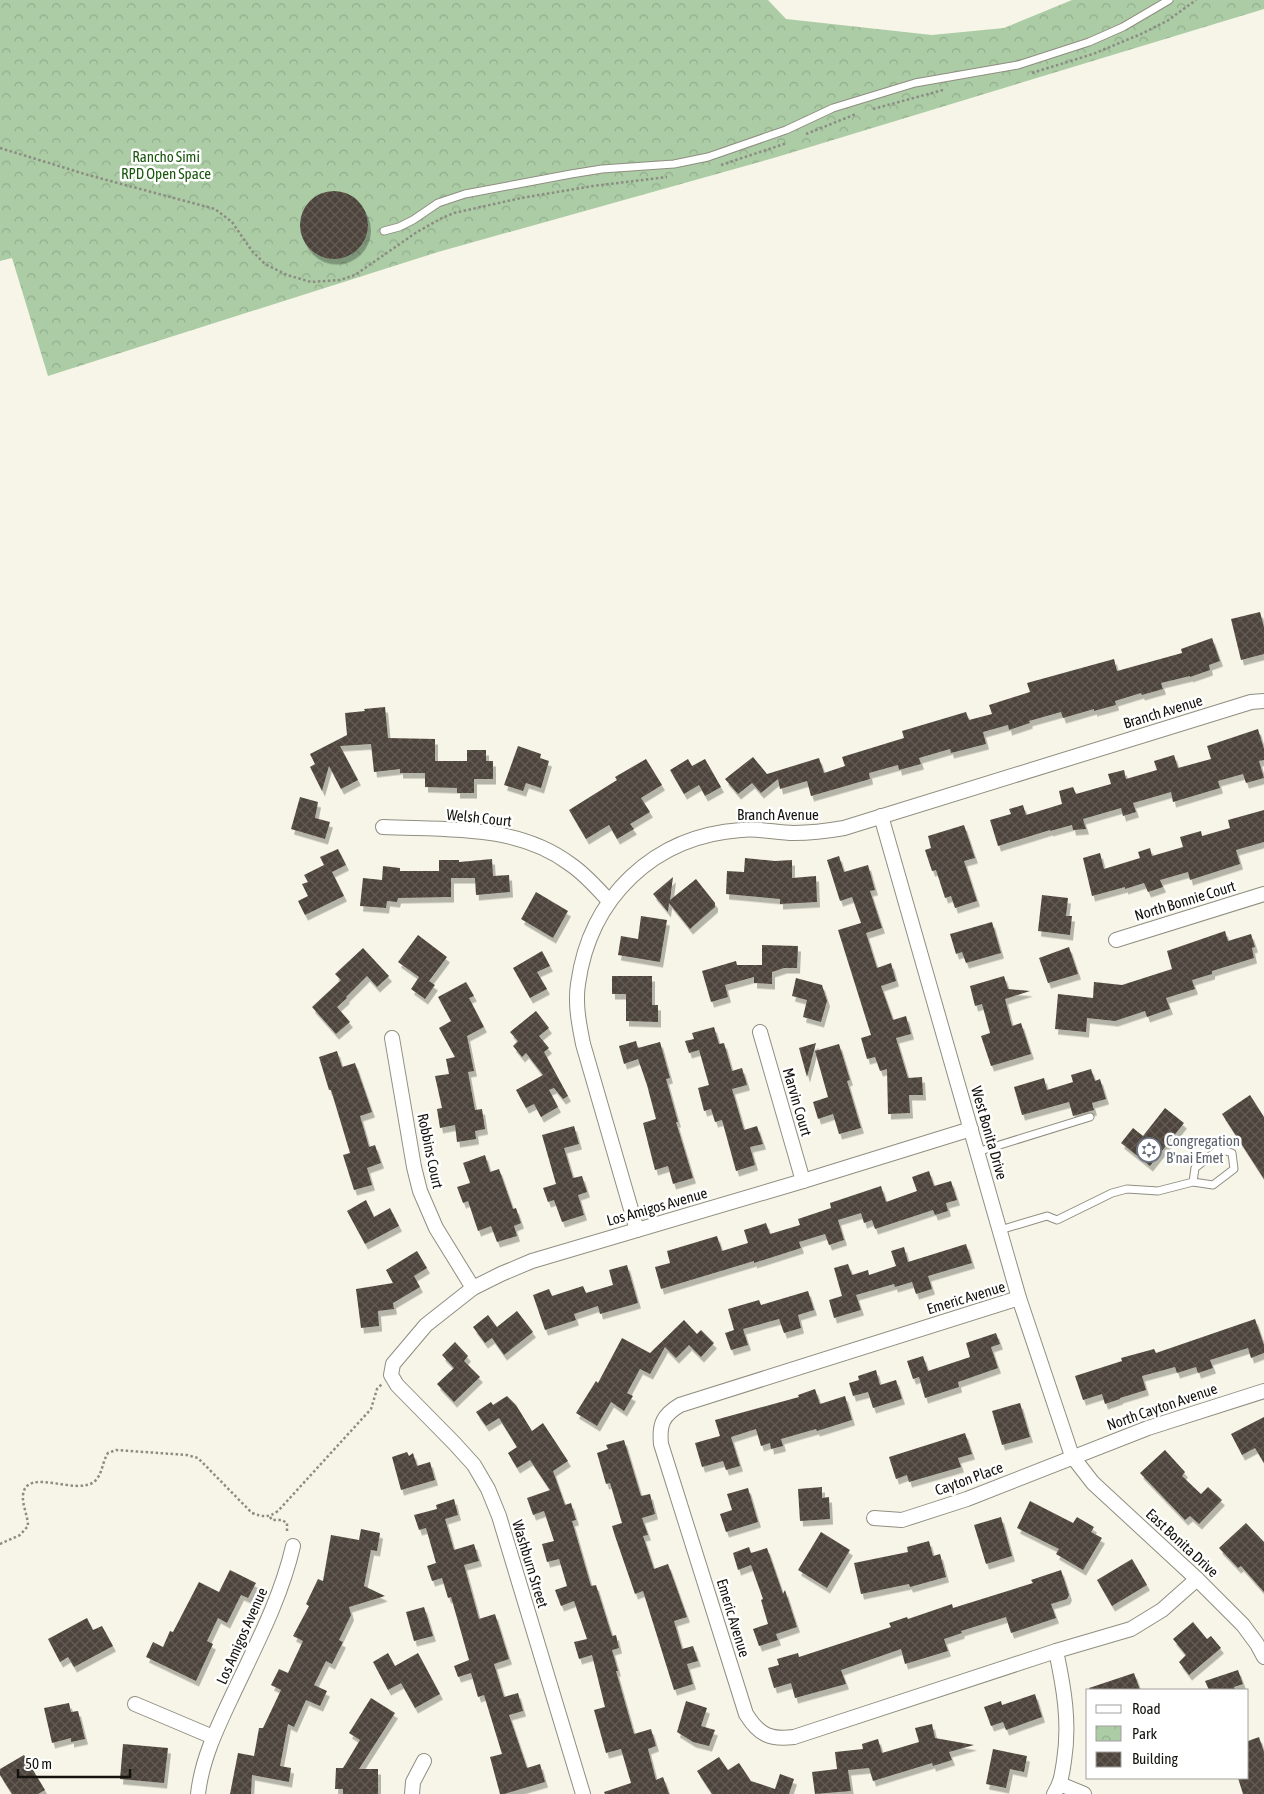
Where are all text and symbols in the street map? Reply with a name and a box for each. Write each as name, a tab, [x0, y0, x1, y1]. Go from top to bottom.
park label: Rancho Simi RPD Open Space	[121, 148, 211, 182]
street label: Branch Avenue	[1121, 691, 1205, 732]
street label: Welsh Court	[446, 806, 513, 829]
street label: Branch Avenue	[737, 806, 819, 823]
street label: North Bonnie Court	[1132, 877, 1237, 924]
street label: Marvin Court	[780, 1066, 815, 1138]
street label: West Bonita Drive	[968, 1084, 1011, 1182]
street label: Robbins Court	[414, 1112, 447, 1190]
place label: Congregation B'nai Emet	[1166, 1132, 1240, 1166]
synagogue icon: Congregation B'nai Emet	[1136, 1137, 1162, 1163]
street label: Los Amigos Avenue	[605, 1184, 709, 1229]
street label: Emeric Avenue	[925, 1277, 1007, 1317]
street label: North Cayton Avenue	[1104, 1380, 1220, 1433]
street label: Cayton Place	[933, 1458, 1005, 1499]
street label: East Bonita Drive	[1143, 1505, 1222, 1580]
street label: Washburn Street	[509, 1518, 552, 1610]
street label: Emeric Avenue	[714, 1577, 754, 1659]
street label: Los Amigos Avenue	[213, 1585, 271, 1687]
legend	[1086, 1689, 1249, 1779]
text: Road	[1132, 1700, 1161, 1717]
text: Park	[1132, 1725, 1157, 1742]
scale bar	[18, 1746, 130, 1778]
text: Building	[1132, 1750, 1178, 1767]
text: 50 m	[25, 1755, 52, 1772]

